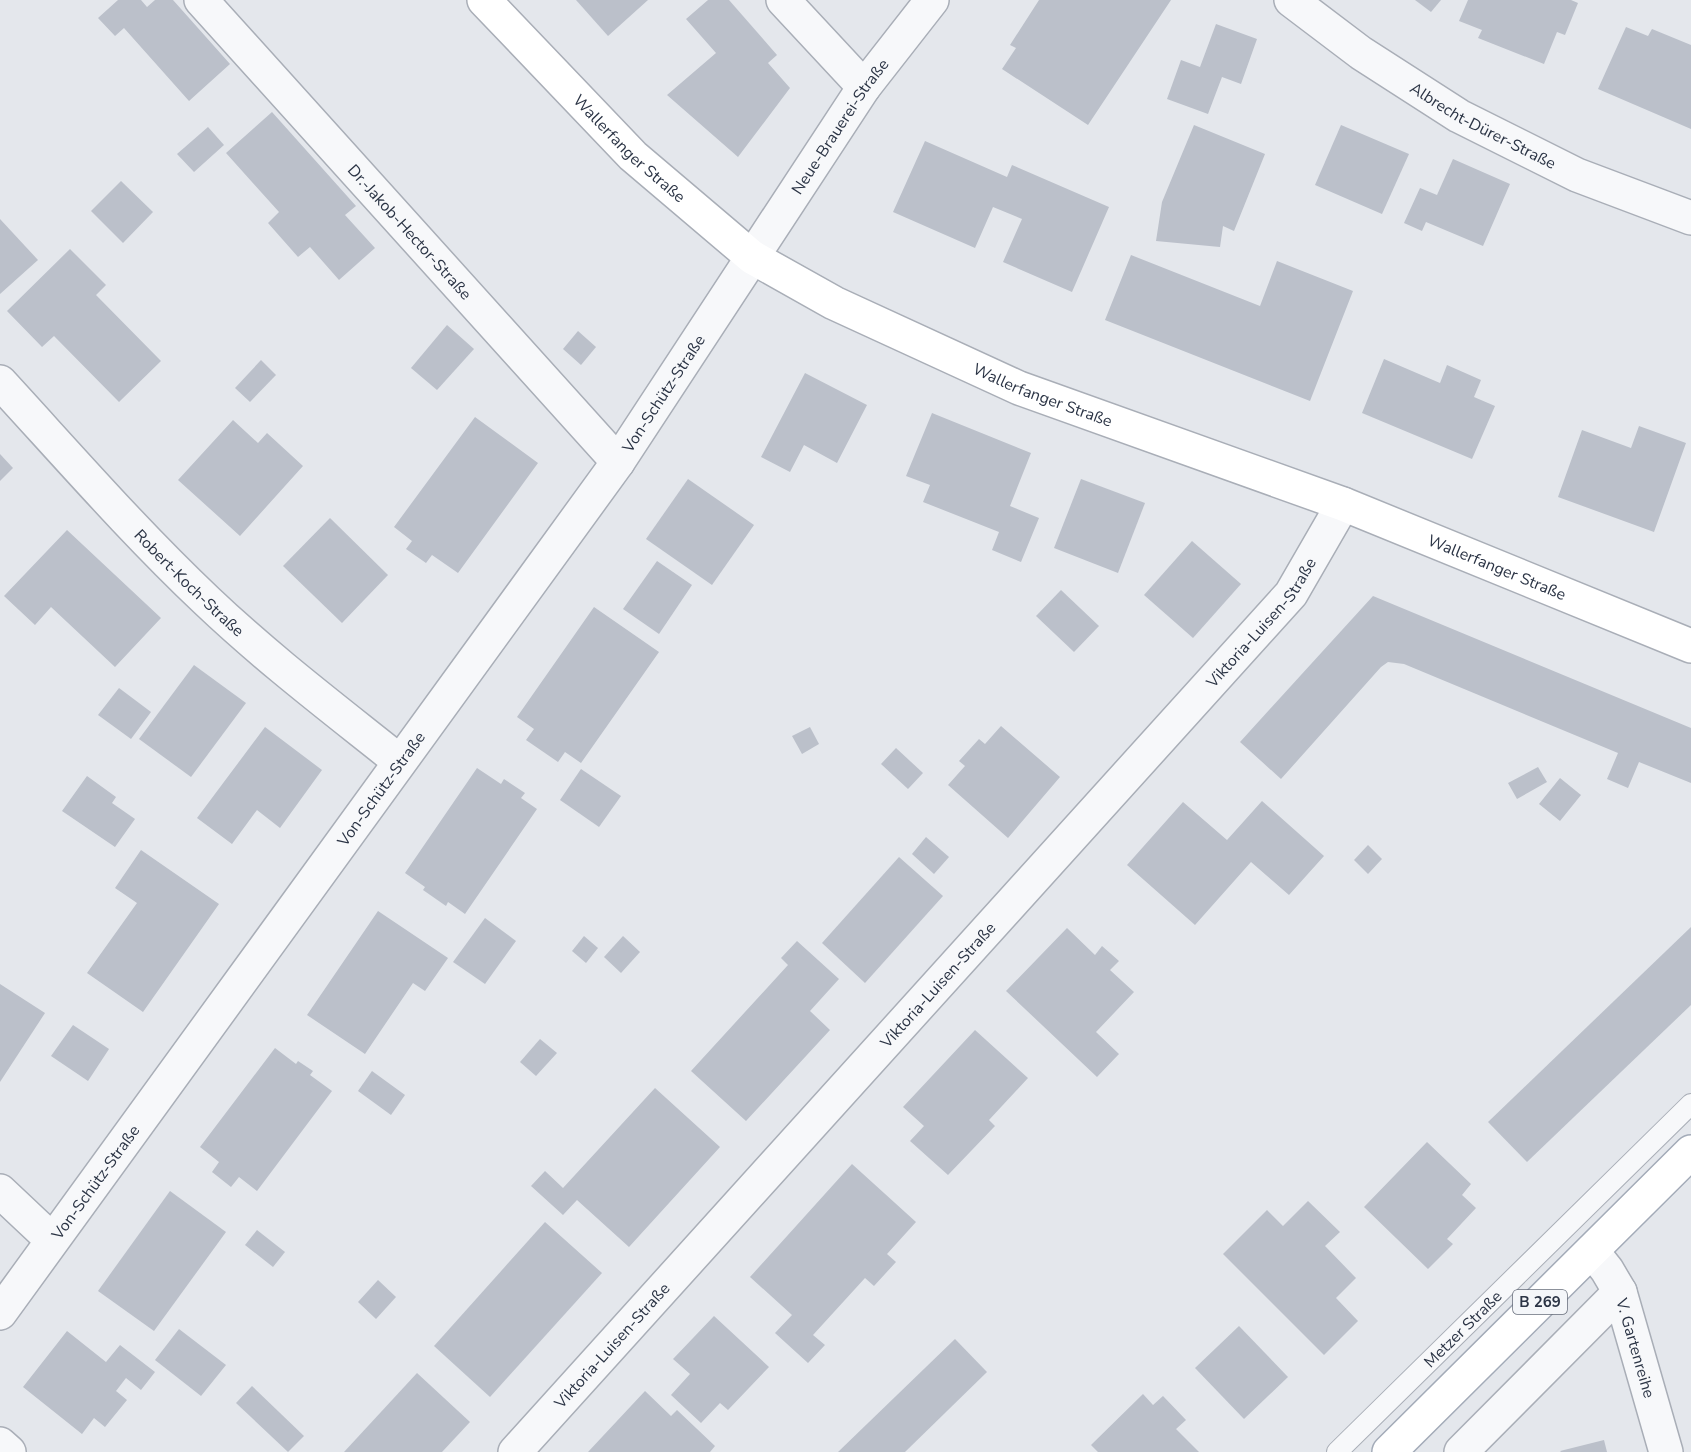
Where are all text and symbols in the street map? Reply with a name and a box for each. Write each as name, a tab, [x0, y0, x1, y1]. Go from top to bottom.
street label: Neue-Brauerei-Straße	[787, 54, 894, 199]
street label: Albrecht-Dürer-Straße	[1405, 77, 1560, 175]
street label: Wallerfanger Straße	[568, 90, 690, 208]
street label: Dr.-Jakob-Hector-Straße	[342, 160, 476, 305]
street label: Von-Schütz-Straße	[617, 331, 711, 458]
street label: Wallerfanger Straße	[969, 358, 1115, 432]
street label: Robert-Koch-Straße	[129, 525, 249, 642]
street label: Wallerfanger Straße	[1424, 530, 1569, 606]
street label: Viktoria-Luisen-Straße	[1201, 554, 1322, 693]
street label: Von-Schütz-Straße	[332, 727, 431, 852]
street label: Viktoria-Luisen-Straße	[875, 918, 1001, 1054]
street label: Von-Schütz-Straße	[46, 1121, 145, 1245]
street label: Viktoria-Luisen-Straße	[549, 1278, 675, 1414]
street label: Metzer Straße	[1419, 1286, 1507, 1373]
road number: B 269	[1513, 1290, 1567, 1314]
street label: V. Gartenreihe	[1610, 1295, 1660, 1401]

